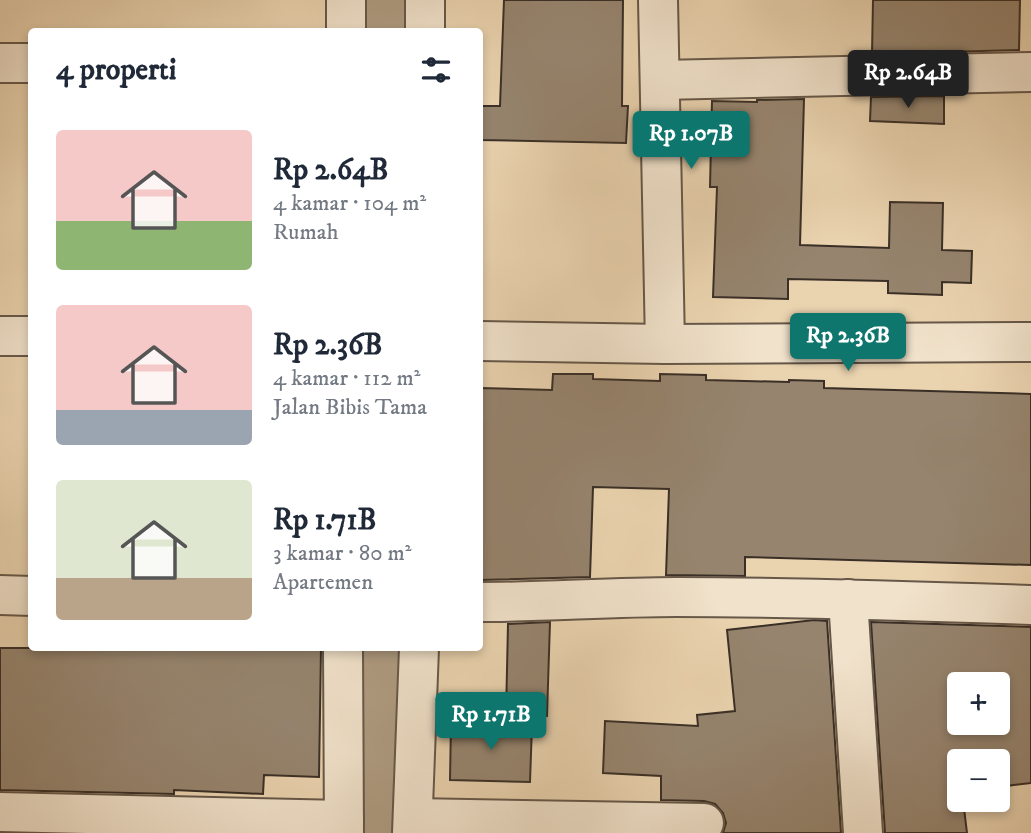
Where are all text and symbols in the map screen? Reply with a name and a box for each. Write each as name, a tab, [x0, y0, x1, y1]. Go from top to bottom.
pin: Rp 2.64B	[836, 50, 980, 110]
icon: filters	[417, 51, 455, 89]
text: 4 properti	[56, 52, 176, 89]
text: Rp 2.64B	[864, 58, 952, 87]
pin: Rp 1.07B	[619, 111, 763, 171]
text: Rp 1.07B	[649, 119, 733, 148]
text: Rp 2.64B	[273, 152, 389, 189]
icon: home	[112, 158, 196, 242]
text: 4 kamar · 104 m²	[273, 189, 426, 218]
text: Rumah	[273, 218, 339, 247]
pin: Rp 2.36B	[776, 314, 920, 373]
text: Rp 2.36B	[806, 321, 890, 350]
text: Rp 2.36B	[273, 327, 383, 364]
icon: home	[112, 333, 196, 417]
text: 4 kamar · 112 m²	[273, 364, 421, 393]
text: Jalan Bibis Tama	[273, 393, 427, 422]
text: Rp 1.71B	[273, 502, 377, 539]
icon: home	[112, 508, 196, 592]
text: 3 kamar · 80 m²	[273, 539, 412, 568]
text: Apartemen	[273, 568, 373, 597]
map controls	[947, 672, 1010, 812]
button: +	[947, 672, 1010, 735]
pin: Rp 1.71B	[419, 692, 563, 752]
text: Rp 1.71B	[451, 700, 531, 729]
button: −	[947, 749, 1010, 812]

